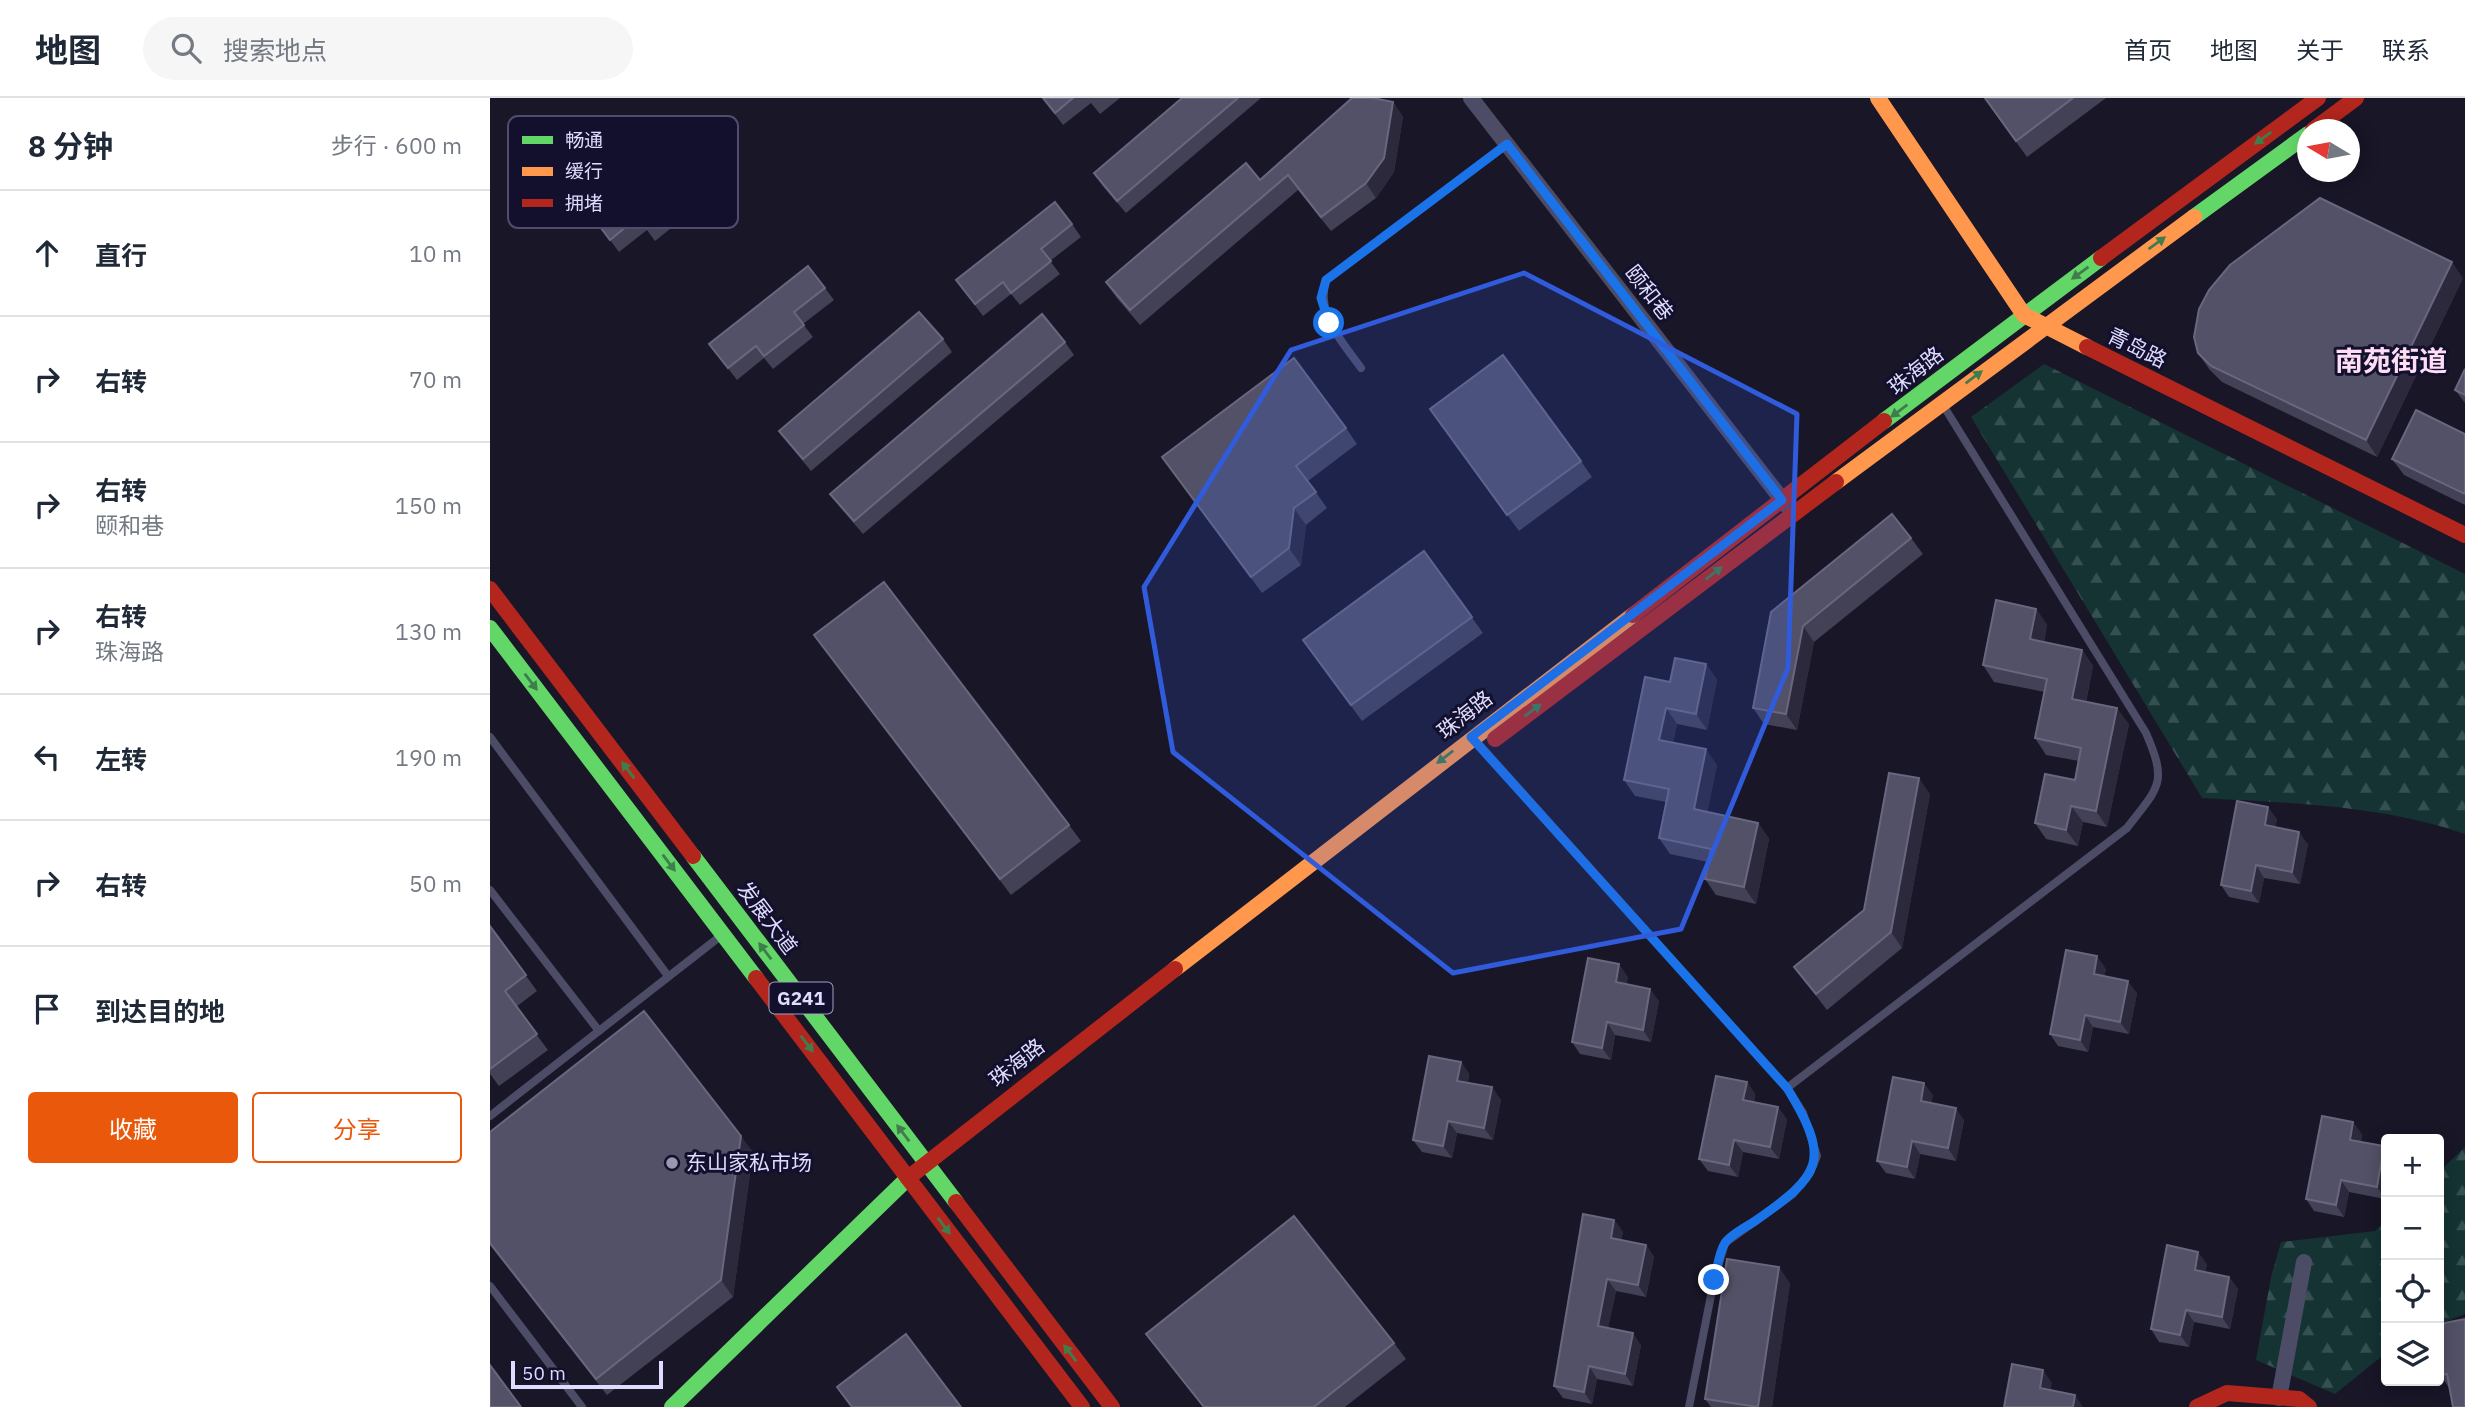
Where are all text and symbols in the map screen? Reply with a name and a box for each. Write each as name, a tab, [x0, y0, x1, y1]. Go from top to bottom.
search box	[143, 17, 633, 80]
text: 地图	[35, 28, 101, 71]
icon: search	[167, 29, 205, 67]
text: 搜索地点	[223, 33, 327, 67]
text: 首页	[2124, 34, 2172, 66]
text: 地图	[2210, 34, 2258, 66]
text: 关于	[2296, 34, 2344, 66]
text: 联系	[2382, 34, 2430, 66]
legend	[508, 116, 738, 228]
north arrow	[2297, 119, 2360, 182]
text: 8 分钟	[28, 126, 113, 165]
text: 畅通	[565, 128, 603, 152]
text: 步行 · 600 m	[331, 130, 462, 160]
one-way arrow	[2255, 131, 2273, 146]
text: 缓行	[565, 159, 603, 183]
text: 拥堵	[565, 191, 603, 215]
icon: ahead	[28, 234, 66, 272]
one-way arrow	[2148, 235, 2166, 250]
text: 直行	[95, 238, 147, 272]
text: 10 m	[409, 238, 462, 268]
street label: 颐和巷	[1619, 259, 1680, 326]
one-way arrow	[2071, 266, 2089, 280]
route start	[1313, 307, 1344, 338]
street label: 青岛路	[2103, 321, 2172, 373]
street label: 珠海路	[1882, 340, 1949, 401]
district label: 南苑街道	[2335, 342, 2447, 379]
icon: right	[28, 360, 66, 398]
text: 右转	[95, 364, 147, 398]
text: 70 m	[409, 364, 462, 394]
one-way arrow	[1965, 370, 1983, 384]
one-way arrow	[1891, 404, 1909, 419]
text: 右转	[95, 473, 147, 507]
icon: right	[28, 486, 66, 524]
text: 150 m	[395, 490, 462, 520]
text: 颐和巷	[95, 510, 164, 540]
one-way arrow	[1705, 567, 1723, 581]
text: 右转	[95, 599, 147, 633]
icon: right	[28, 612, 66, 650]
text: 130 m	[395, 616, 462, 646]
text: 珠海路	[95, 636, 164, 666]
one-way arrow	[524, 673, 539, 691]
street label: 珠海路	[1431, 684, 1498, 745]
one-way arrow	[1523, 703, 1541, 718]
icon: left	[28, 738, 66, 776]
text: 左转	[95, 742, 147, 776]
text: 190 m	[395, 742, 462, 772]
one-way arrow	[1437, 749, 1455, 764]
one-way arrow	[621, 761, 635, 779]
one-way arrow	[662, 854, 676, 873]
icon: right	[28, 864, 66, 902]
text: 右转	[95, 868, 147, 902]
text: 50 m	[409, 868, 462, 898]
street label: 发展大道	[731, 875, 804, 959]
one-way arrow	[758, 943, 773, 961]
road number: G241	[770, 983, 832, 1014]
icon: arrive	[28, 990, 66, 1028]
text: 到达目的地	[95, 994, 225, 1028]
street label: 珠海路	[983, 1032, 1050, 1093]
one-way arrow	[799, 1035, 814, 1053]
button: 收藏	[28, 1092, 238, 1163]
button: 分享	[252, 1092, 462, 1163]
one-way arrow	[895, 1124, 910, 1142]
map controls	[2381, 1134, 2444, 1386]
button: +	[2381, 1134, 2444, 1197]
place label: 东山家私市场	[686, 1148, 812, 1176]
marker: 东山家私市场	[664, 1155, 680, 1171]
button: −	[2381, 1197, 2444, 1260]
one-way arrow	[937, 1216, 952, 1234]
button: locate	[2381, 1260, 2444, 1323]
route end	[1698, 1264, 1729, 1295]
button: layers	[2381, 1323, 2444, 1386]
one-way arrow	[1063, 1344, 1078, 1362]
scale bar	[511, 1358, 663, 1390]
text: 50 m	[522, 1361, 566, 1385]

